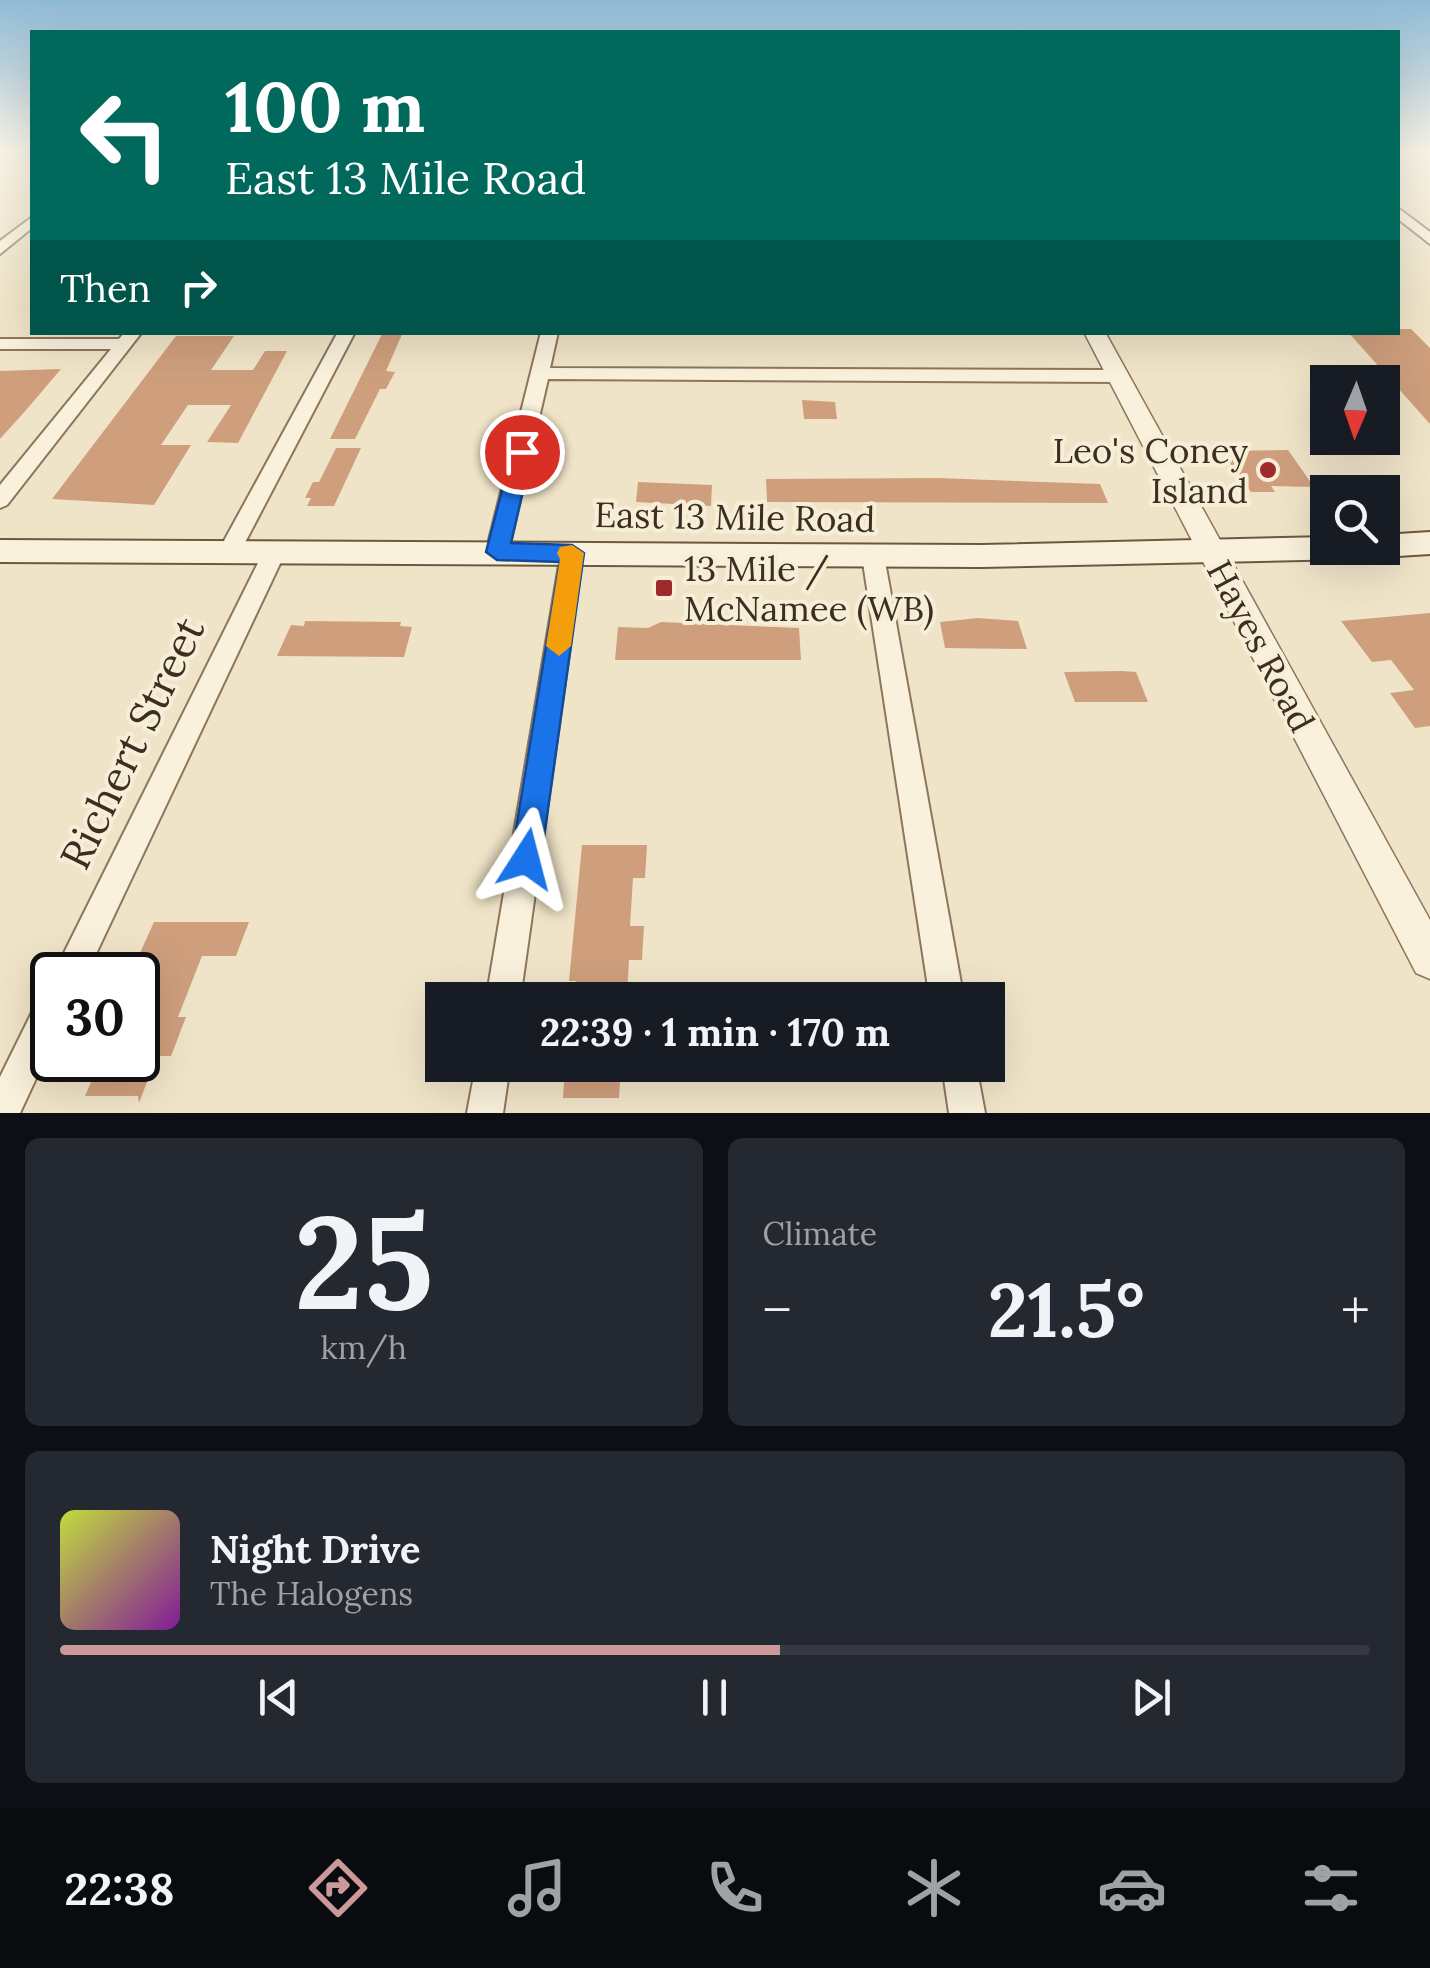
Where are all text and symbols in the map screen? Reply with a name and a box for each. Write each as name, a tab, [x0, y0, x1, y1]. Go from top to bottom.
text: 100 m	[225, 62, 425, 151]
icon: left	[60, 70, 190, 200]
text: East 13 Mile Road	[225, 149, 586, 206]
icon: right	[171, 260, 226, 315]
text: Then	[60, 264, 151, 312]
north arrow	[1310, 365, 1400, 455]
map controls	[1310, 365, 1400, 565]
pin	[480, 410, 565, 495]
icon: arrive	[495, 425, 550, 480]
place label: Leo's Coney Island	[1053, 428, 1249, 513]
marker: Leo's Coney Island	[1257, 459, 1279, 481]
button: search	[1310, 475, 1400, 565]
street label: East 13 Mile Road	[594, 492, 876, 542]
place label: 13 Mile / McNamee (WB)	[684, 546, 934, 631]
street label: Hayes Road	[1197, 552, 1325, 740]
marker: 13 Mile / McNamee (WB)	[653, 577, 675, 599]
street label: Richert Street	[48, 608, 216, 878]
position arrow	[474, 807, 578, 911]
speed limit sign: 30	[30, 952, 160, 1082]
text: 22:39 · 1 min · 170 m	[540, 1008, 890, 1056]
text: 25	[294, 1178, 434, 1345]
text: Climate	[763, 1213, 877, 1254]
text: 21.5°	[988, 1262, 1145, 1358]
text: −	[763, 1275, 792, 1345]
text: +	[1341, 1275, 1370, 1345]
text: km/h	[321, 1327, 407, 1368]
text: Night Drive	[210, 1525, 421, 1573]
text: The Halogens	[210, 1573, 413, 1614]
icon: previous	[251, 1670, 306, 1725]
icon: pause	[687, 1670, 742, 1725]
icon: next	[1124, 1670, 1179, 1725]
icon: directions	[303, 1853, 373, 1923]
icon: music	[502, 1853, 572, 1923]
icon: phone	[700, 1853, 770, 1923]
icon: climate	[899, 1853, 969, 1923]
icon: car	[1097, 1853, 1167, 1923]
icon: filters	[1296, 1853, 1366, 1923]
text: 22:38	[64, 1860, 174, 1917]

